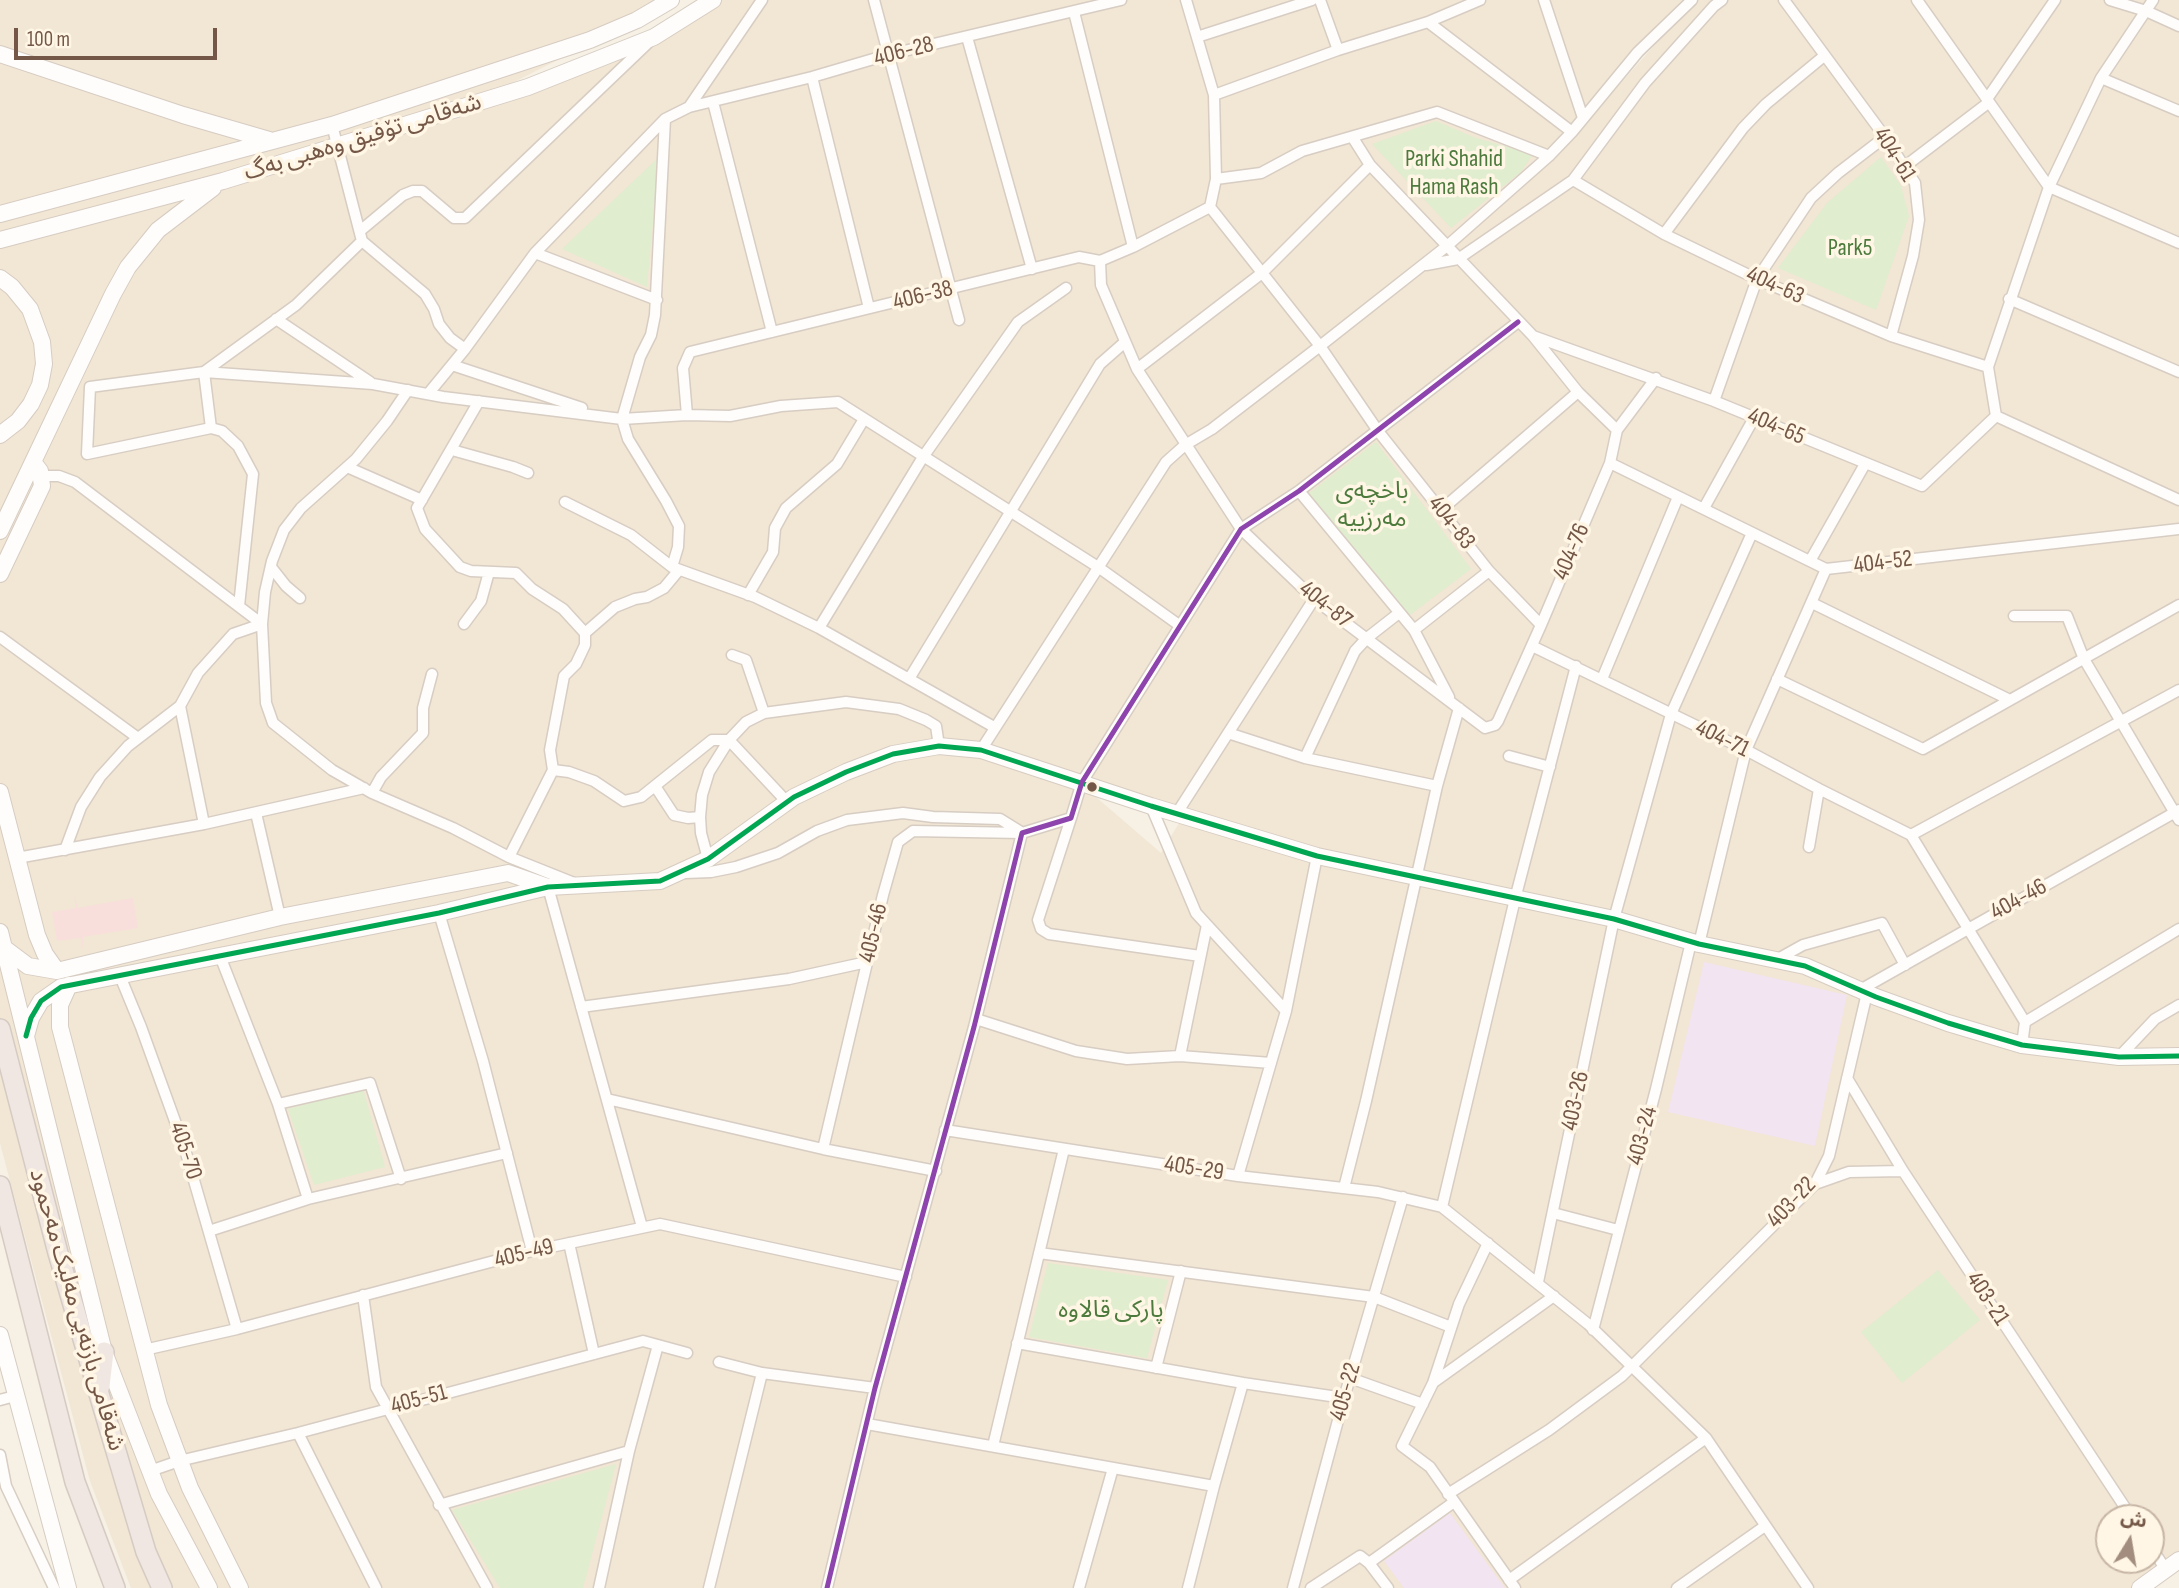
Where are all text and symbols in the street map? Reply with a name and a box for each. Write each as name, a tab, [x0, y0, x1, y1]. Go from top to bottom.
scale bar	[18, 14, 220, 58]
text: 100 m	[27, 27, 70, 52]
street label: 406-28	[871, 31, 937, 73]
street label: شەقامی تۆفیق وەهبی بەگ	[241, 88, 485, 188]
street label: 404-61	[1866, 123, 1922, 187]
park label: Parki Shahid Hama Rash	[1405, 146, 1503, 202]
park label: Park5	[1828, 235, 1872, 263]
street label: 404-63	[1742, 261, 1808, 311]
street label: 406-38	[890, 275, 956, 317]
street label: 404-65	[1743, 402, 1809, 452]
park label: باخچەی مەرزییە	[1336, 478, 1408, 534]
street label: 404-83	[1421, 490, 1481, 556]
street label: 404-76	[1547, 519, 1597, 585]
street label: 404-52	[1852, 545, 1914, 581]
street label: 404-87	[1293, 575, 1357, 635]
street label: 404-71	[1690, 714, 1754, 764]
unlabelled marker	[1085, 780, 1099, 794]
street label: 404-46	[1986, 873, 2052, 927]
street label: 405-46	[853, 901, 895, 965]
street label: 403-26	[1556, 1069, 1596, 1133]
street label: 403-24	[1621, 1104, 1665, 1168]
street label: 405-70	[162, 1119, 208, 1183]
street label: 405-29	[1162, 1150, 1226, 1188]
street label: شەقامی بازنەیی مەلیک مەحمود	[22, 1166, 130, 1454]
street label: 403-22	[1761, 1171, 1823, 1235]
street label: 405-49	[491, 1233, 557, 1275]
street label: 403-21	[1959, 1267, 2015, 1331]
park label: پارکی قالاوە	[1058, 1297, 1164, 1325]
street label: 405-22	[1324, 1360, 1368, 1424]
street label: 405-51	[388, 1379, 450, 1421]
north arrow	[2095, 1504, 2165, 1574]
text: ش	[2119, 1506, 2149, 1534]

